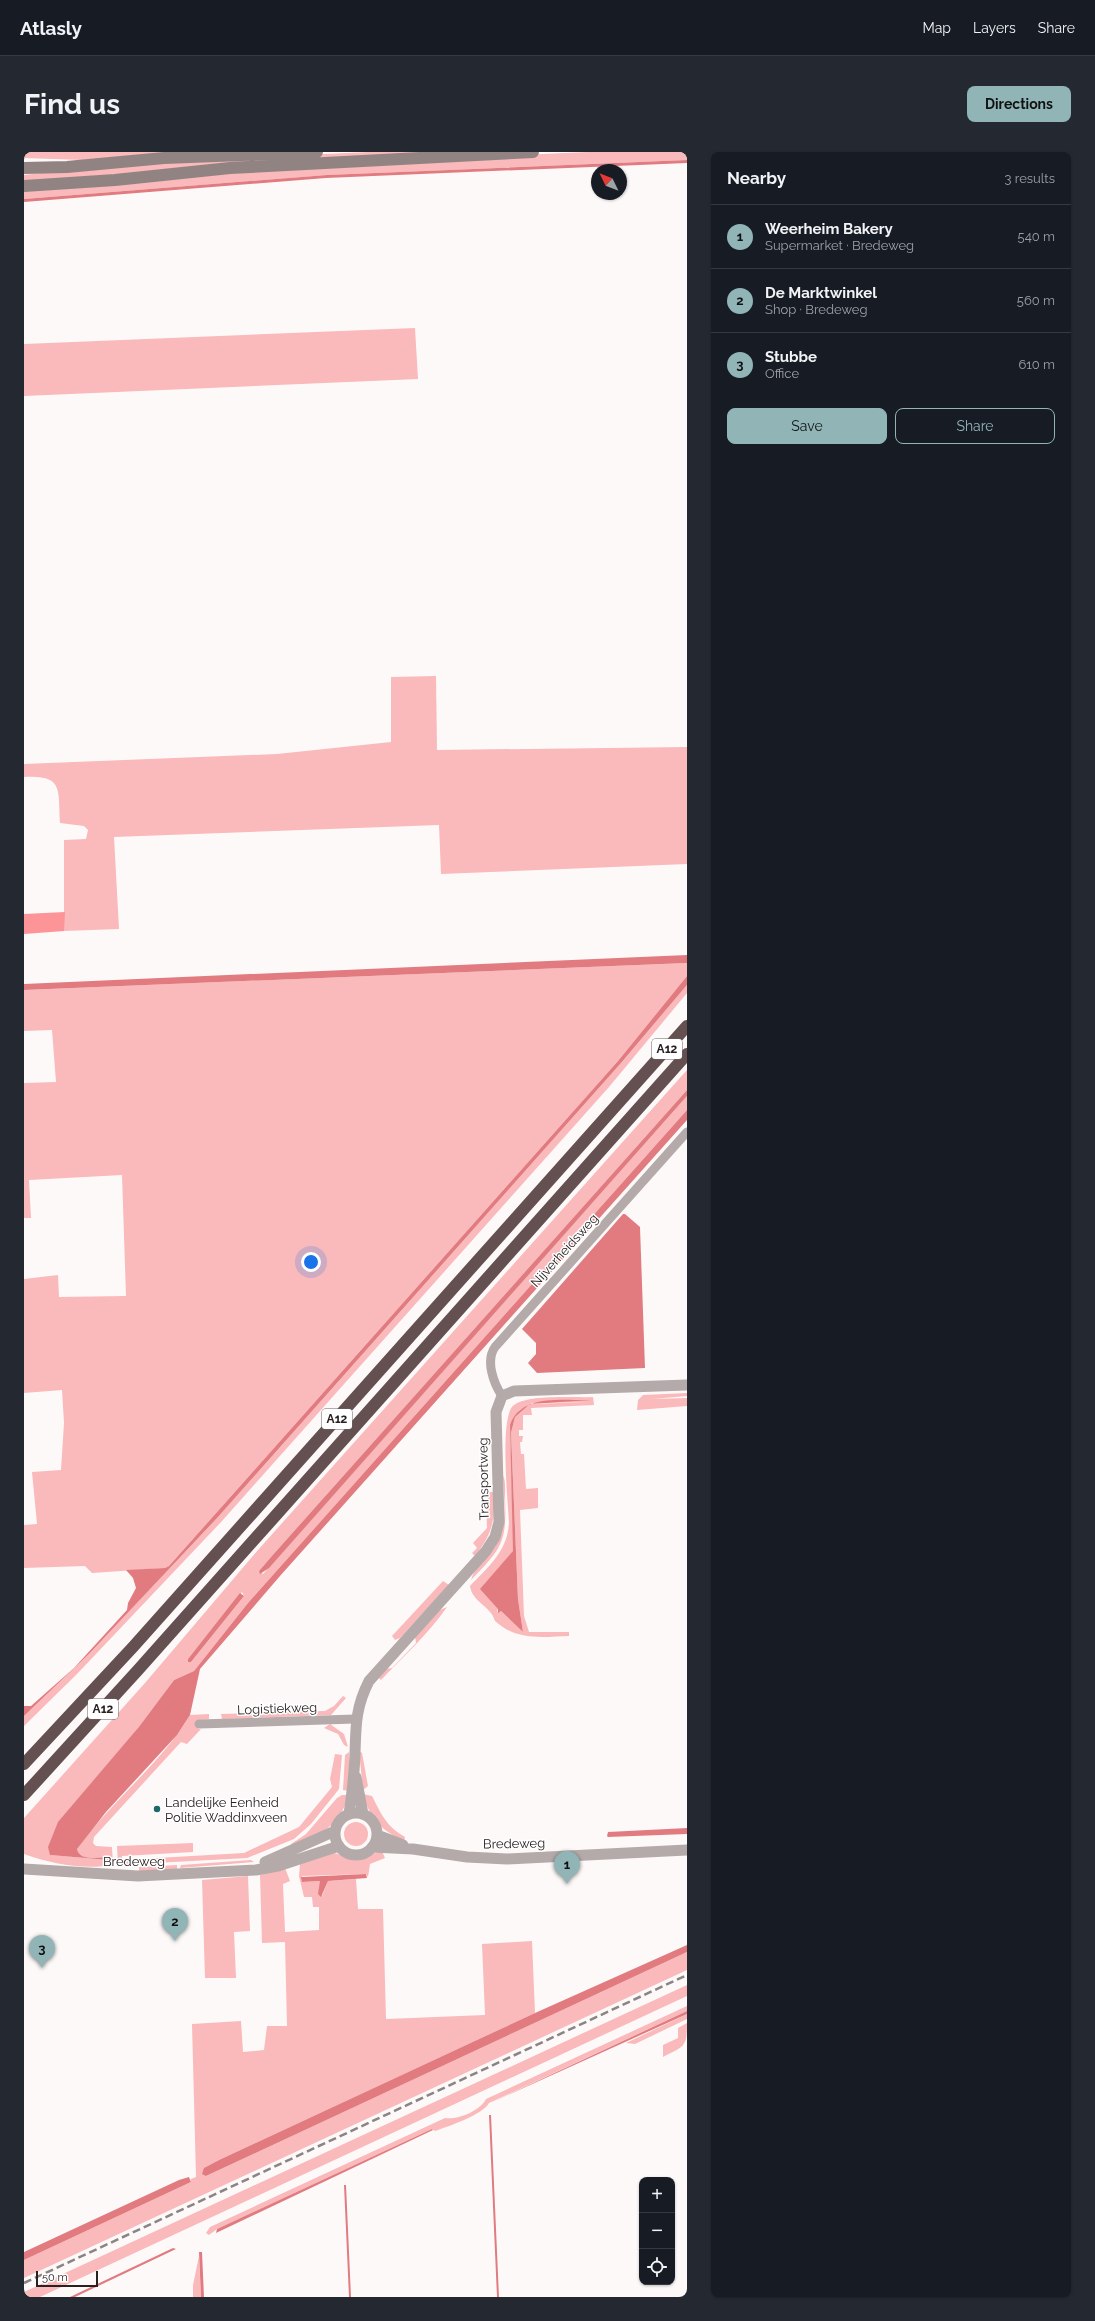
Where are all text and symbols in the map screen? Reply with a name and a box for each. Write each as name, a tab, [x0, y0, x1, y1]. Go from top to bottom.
text: Atlasly	[20, 17, 82, 39]
text: Map	[923, 20, 951, 36]
text: Layers	[973, 20, 1016, 36]
text: Share	[1038, 20, 1075, 36]
button: Directions	[967, 86, 1071, 122]
text: Find us	[24, 88, 120, 121]
north arrow	[591, 164, 627, 200]
text: Nearby	[727, 168, 786, 188]
text: 3 results	[1005, 171, 1055, 186]
text: Weerheim Bakery	[765, 220, 893, 238]
text: 1	[737, 229, 743, 244]
text: 540 m	[1018, 229, 1055, 244]
text: Supermarket · Bredeweg	[765, 238, 914, 253]
text: De Marktwinkel	[765, 284, 877, 302]
text: 2	[736, 293, 744, 308]
text: 560 m	[1017, 293, 1055, 308]
text: Shop · Bredeweg	[765, 302, 868, 317]
text: Stubbe	[765, 348, 817, 366]
text: 3	[736, 357, 744, 372]
text: 610 m	[1018, 357, 1055, 372]
text: Office	[765, 366, 799, 381]
button: Save	[727, 408, 887, 444]
button: Share	[895, 408, 1055, 444]
road number: A12	[652, 1039, 682, 1059]
street label: Nijverheidsweg	[528, 1211, 601, 1290]
your location	[301, 1252, 321, 1272]
road number: A12	[322, 1409, 352, 1429]
street label: Transportweg	[475, 1437, 492, 1521]
road number: A12	[88, 1699, 118, 1719]
street label: Logistiekweg	[237, 1700, 317, 1717]
place label: Landelijke Eenheid Politie Waddinxveen	[165, 1795, 287, 1825]
marker: Landelijke Eenheid Politie Waddinxveen	[152, 1804, 162, 1814]
street label: Bredeweg	[483, 1835, 545, 1852]
pin: 1	[554, 1851, 580, 1884]
street label: Bredeweg	[103, 1854, 165, 1869]
pin: 2	[162, 1908, 188, 1941]
pin: 3	[29, 1935, 55, 1968]
map controls	[639, 2177, 675, 2285]
button: +	[639, 2177, 675, 2213]
button: −	[639, 2213, 675, 2249]
button: locate	[639, 2249, 675, 2285]
scale bar	[36, 2269, 98, 2288]
text: 50 m	[42, 2271, 68, 2284]

